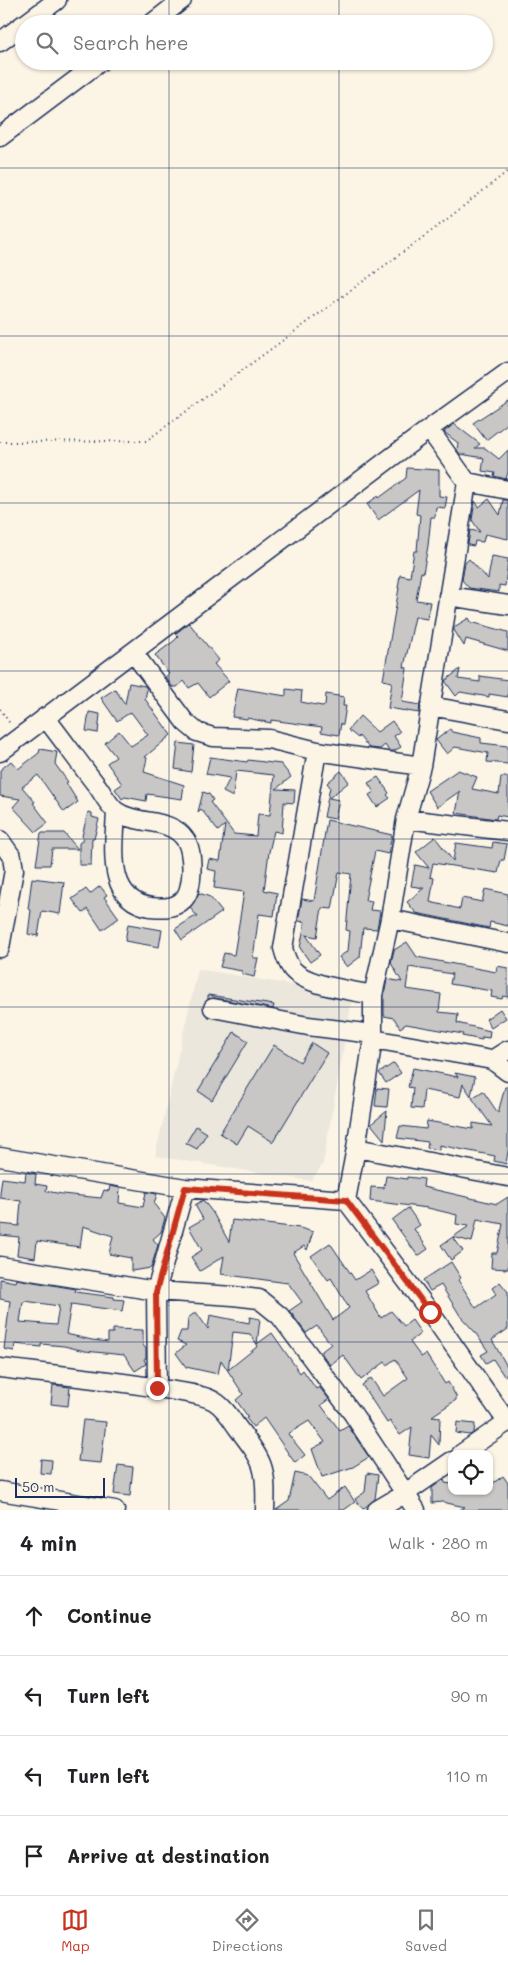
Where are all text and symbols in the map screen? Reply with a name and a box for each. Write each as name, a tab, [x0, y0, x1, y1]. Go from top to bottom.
search box	[15, 15, 493, 70]
icon: search	[33, 29, 61, 57]
text: Search here	[73, 30, 189, 55]
route start	[419, 1301, 442, 1324]
route end	[146, 1377, 169, 1400]
map controls	[448, 1450, 493, 1495]
button: locate	[448, 1450, 493, 1495]
scale bar	[15, 1475, 105, 1498]
text: 50 m	[22, 1477, 54, 1496]
text: 4 min	[20, 1529, 77, 1556]
text: Walk · 280 m	[388, 1532, 488, 1553]
icon: ahead	[20, 1602, 48, 1630]
text: Continue	[67, 1603, 152, 1628]
text: 80 m	[451, 1605, 488, 1626]
icon: left	[20, 1682, 48, 1710]
text: Turn left	[67, 1683, 150, 1708]
text: 90 m	[451, 1685, 488, 1706]
icon: left	[20, 1762, 48, 1790]
text: Turn left	[67, 1763, 150, 1788]
text: 110 m	[446, 1765, 488, 1786]
icon: arrive	[20, 1842, 48, 1870]
text: Arrive at destination	[67, 1843, 270, 1868]
tab: Map	[61, 1906, 90, 1955]
tab: Directions	[212, 1906, 283, 1955]
tab: Saved	[405, 1906, 447, 1955]

